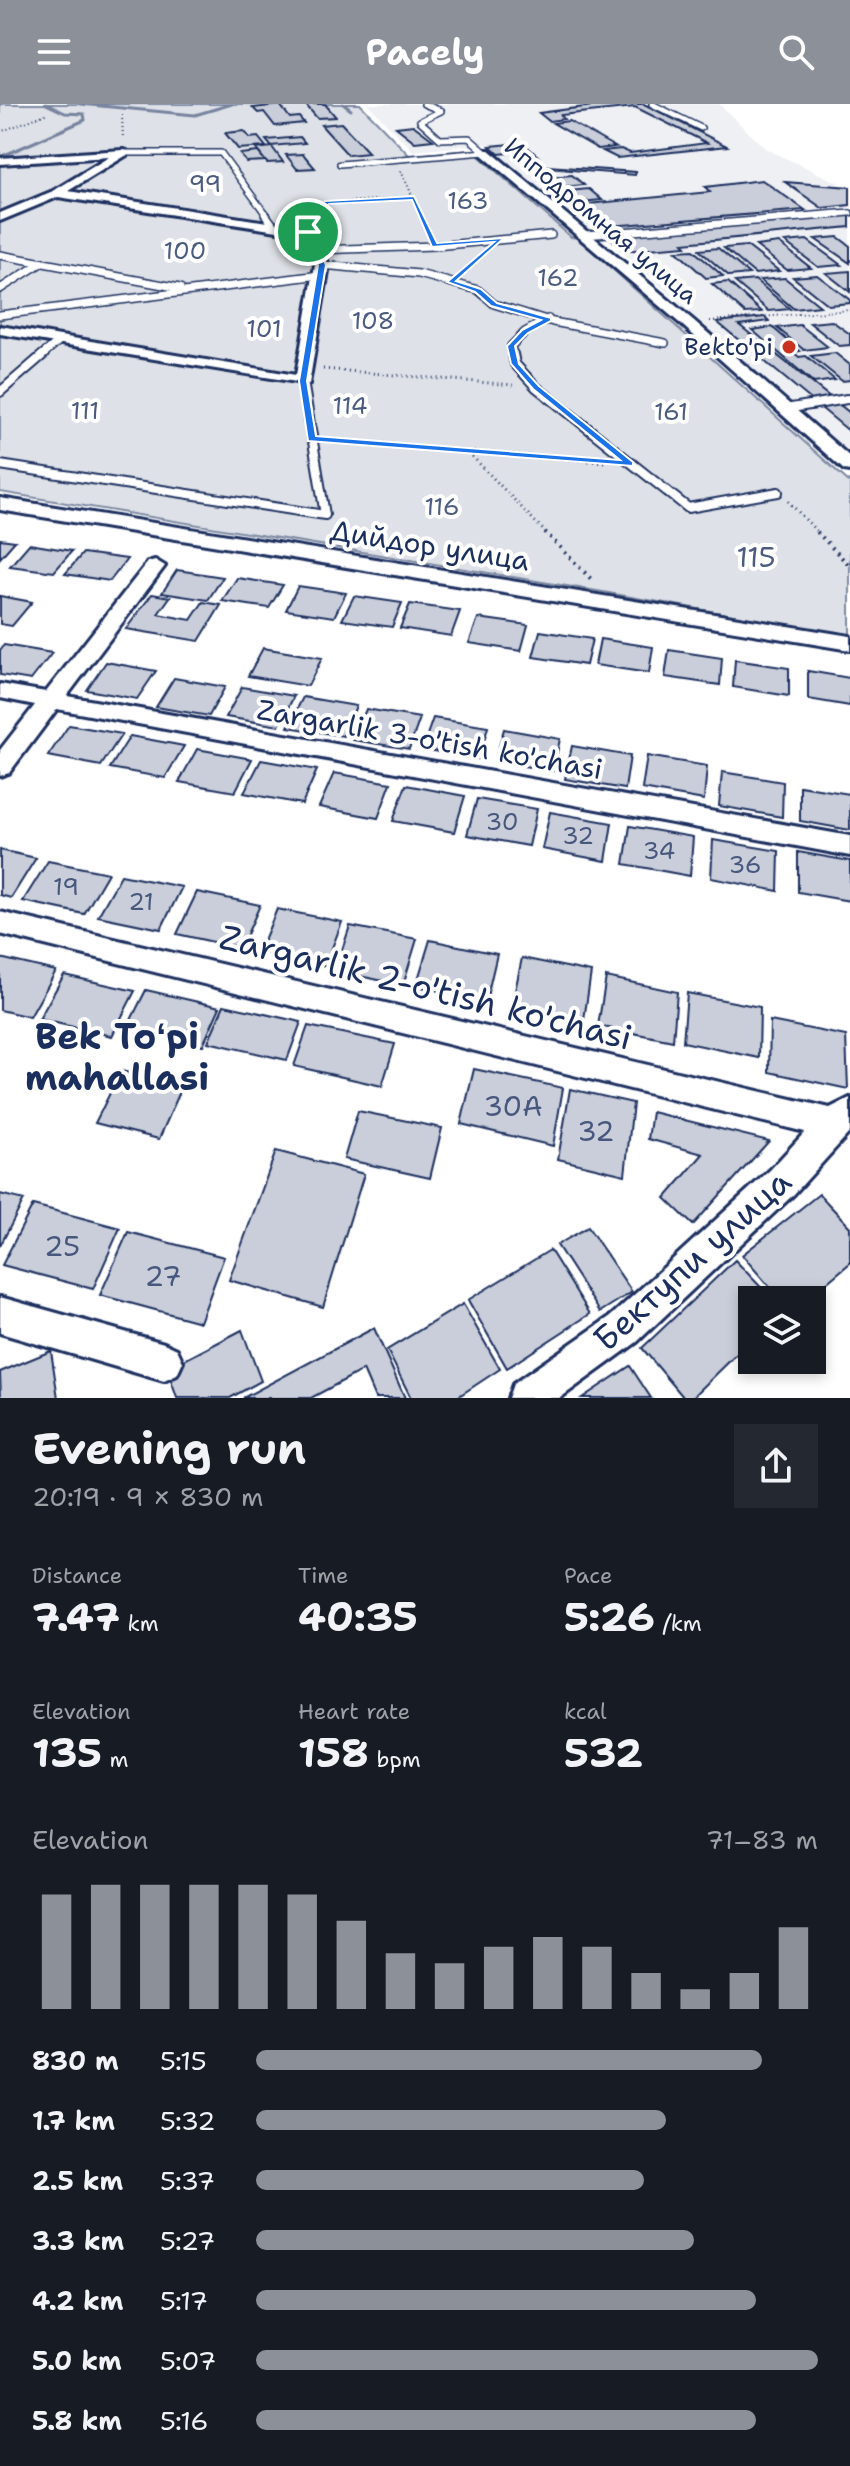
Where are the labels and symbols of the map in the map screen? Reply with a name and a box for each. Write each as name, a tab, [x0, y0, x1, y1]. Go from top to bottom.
street label: Ипподромная улица	[498, 131, 704, 311]
park label: 99	[189, 168, 221, 200]
park label: 163	[447, 185, 489, 217]
pin	[274, 198, 342, 266]
park label: 100	[164, 235, 206, 267]
park label: 162	[537, 262, 579, 294]
park label: 108	[352, 305, 394, 337]
park label: 101	[246, 313, 282, 345]
place label: Bekto'pi	[684, 331, 773, 363]
marker: Bekto'pi	[780, 338, 798, 356]
park label: 114	[333, 390, 367, 422]
park label: 111	[71, 395, 99, 427]
park label: 161	[654, 396, 688, 428]
park label: 116	[424, 491, 460, 523]
street label: Дийдор улица	[328, 511, 532, 579]
park label: 115	[736, 538, 776, 576]
street label: Zargarlik 3-o'tish ko'chasi	[254, 690, 606, 788]
house number: 30	[485, 806, 519, 838]
house number: 32	[562, 820, 594, 852]
house number: 34	[643, 835, 675, 867]
house number: 36	[729, 849, 762, 881]
house number: 19	[53, 871, 79, 903]
house number: 21	[128, 886, 154, 918]
street label: Zargarlik 2-o'tish ko'chasi	[215, 913, 637, 1061]
district label: Bek Toʻpi mahallasi	[25, 1012, 209, 1102]
house number: 30A	[483, 1087, 543, 1125]
house number: 32	[577, 1112, 615, 1150]
street label: Бектупи улица	[583, 1159, 801, 1361]
house number: 25	[44, 1227, 80, 1265]
house number: 27	[144, 1257, 182, 1295]

